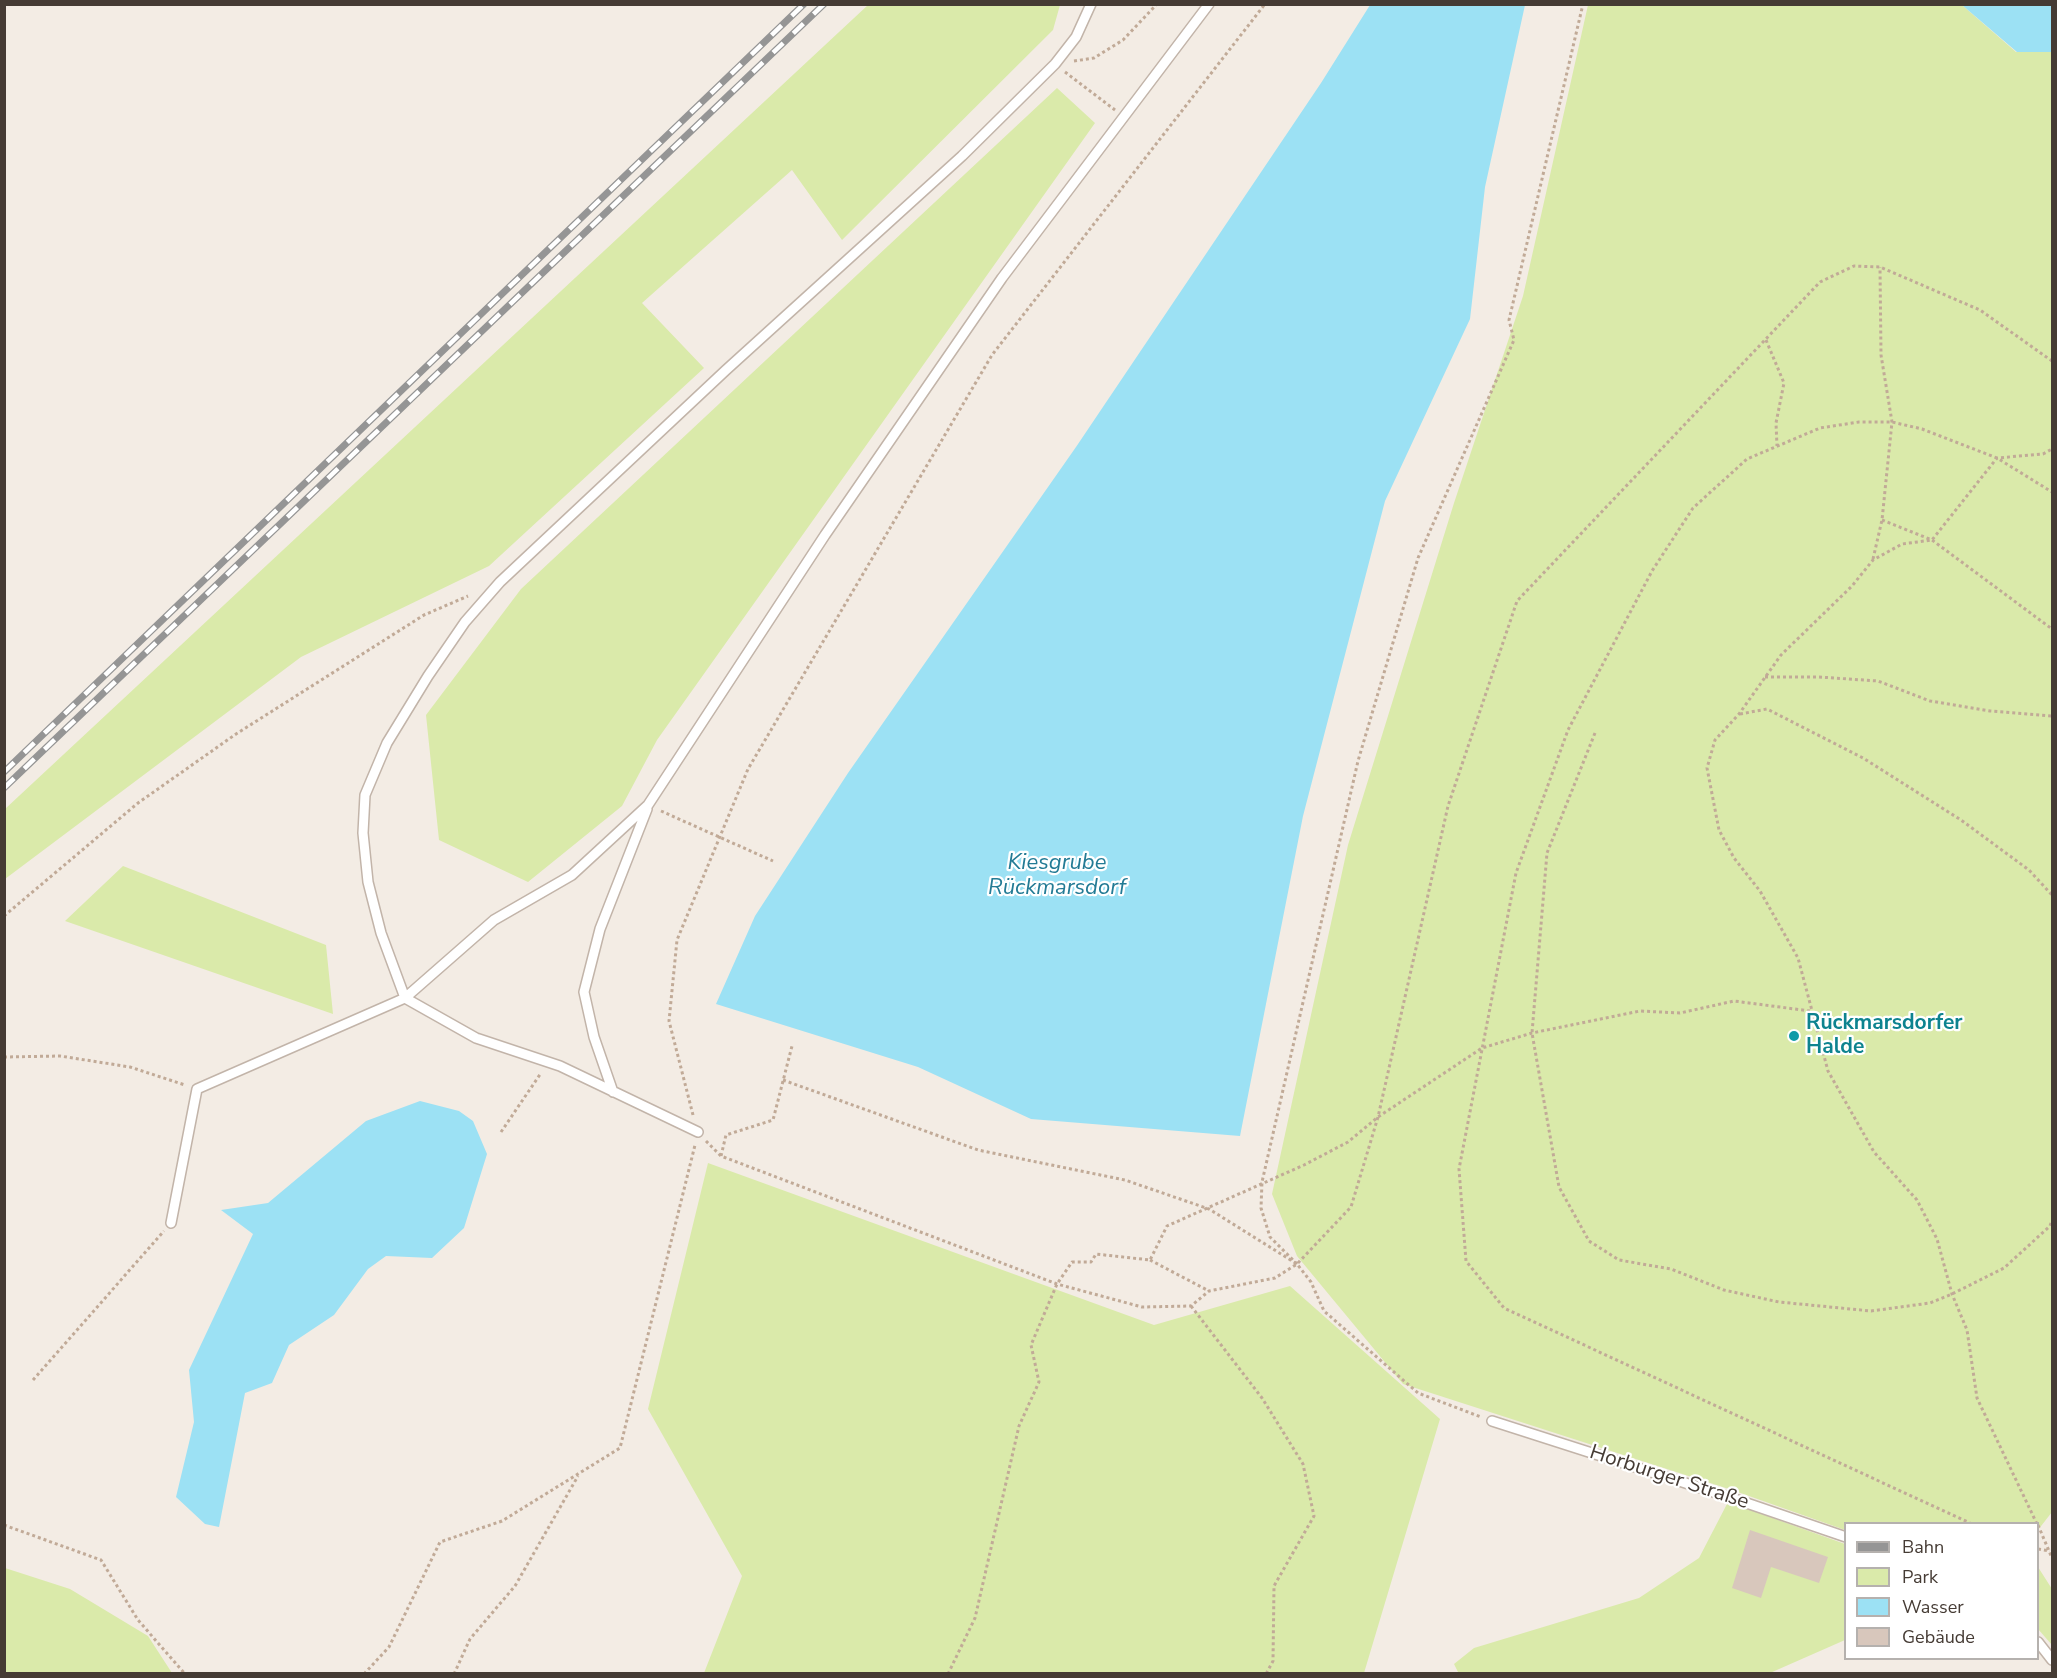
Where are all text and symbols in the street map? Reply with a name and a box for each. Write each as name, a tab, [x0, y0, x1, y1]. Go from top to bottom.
water label: Kiesgrube Rückmarsdorf	[988, 851, 1126, 902]
place label: Rückmarsdorfer Halde	[1806, 1011, 1963, 1061]
marker: Rückmarsdorfer Halde	[1787, 1029, 1801, 1043]
street label: Horburger Straße	[1586, 1440, 1752, 1516]
legend	[1844, 1522, 2039, 1660]
text: Bahn	[1902, 1535, 1944, 1559]
text: Park	[1902, 1565, 1938, 1589]
text: Wasser	[1902, 1595, 1964, 1619]
text: Gebäude	[1902, 1625, 1975, 1649]

